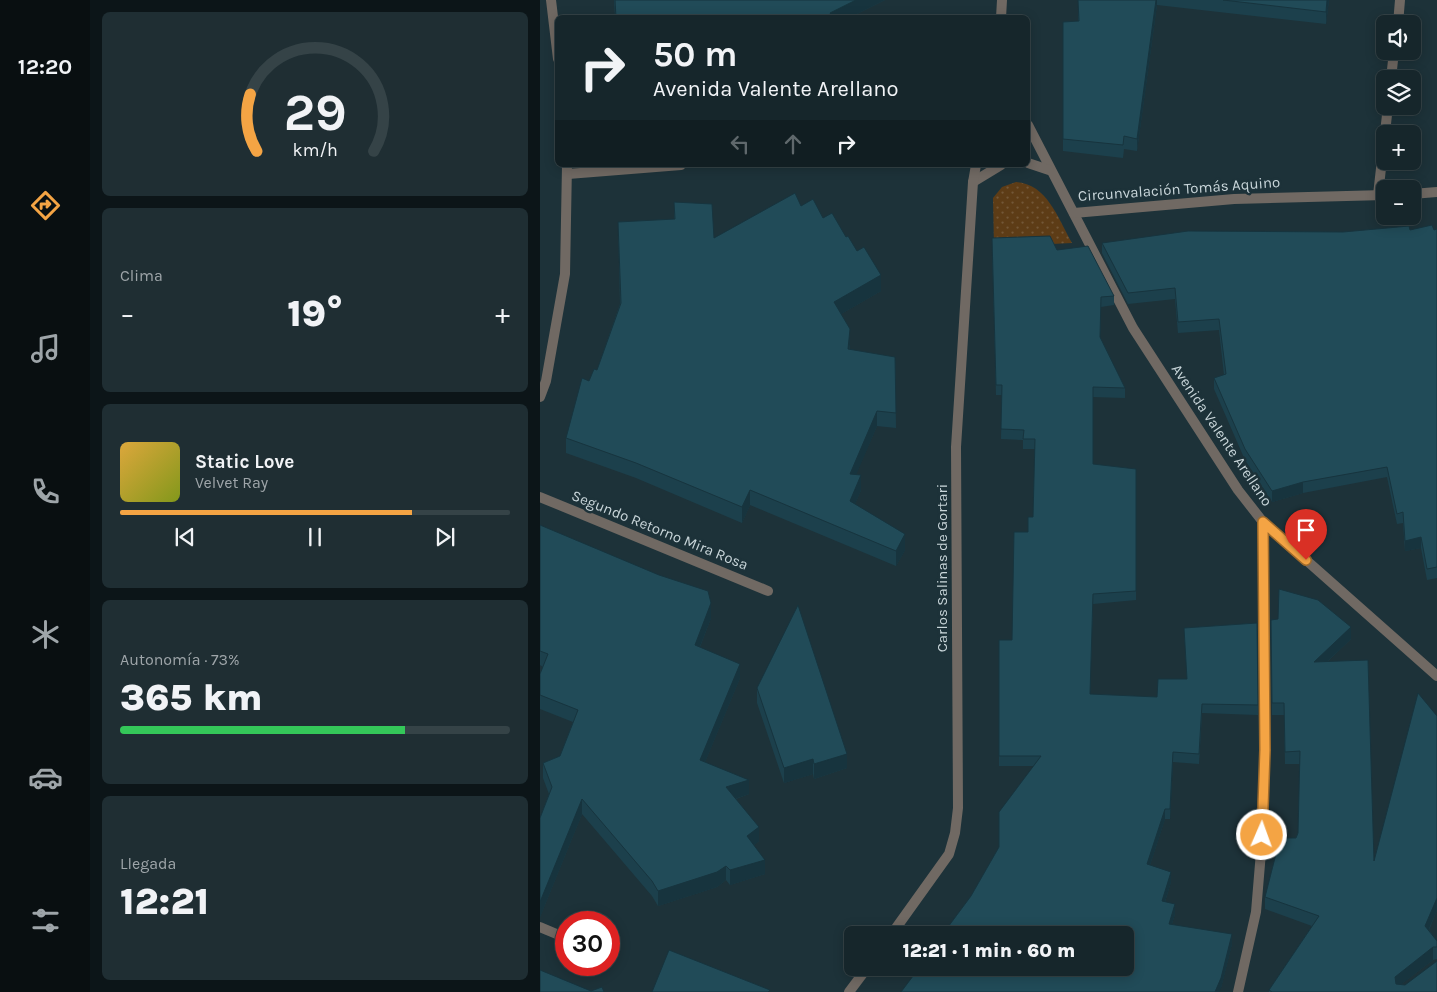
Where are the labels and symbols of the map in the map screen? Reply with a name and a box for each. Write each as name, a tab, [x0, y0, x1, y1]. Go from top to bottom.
street label: Circunvalación Tomás Aquino	[1077, 173, 1281, 205]
street label: Avenida Valente Arellano	[1168, 361, 1276, 509]
street label: Carlos Salinas de Gortari	[933, 484, 951, 652]
street label: Segundo Retorno Mira Rosa	[569, 486, 751, 574]
pin	[1285, 509, 1327, 560]
position arrow	[1235, 808, 1287, 860]
speed limit sign: 30	[555, 911, 620, 976]

